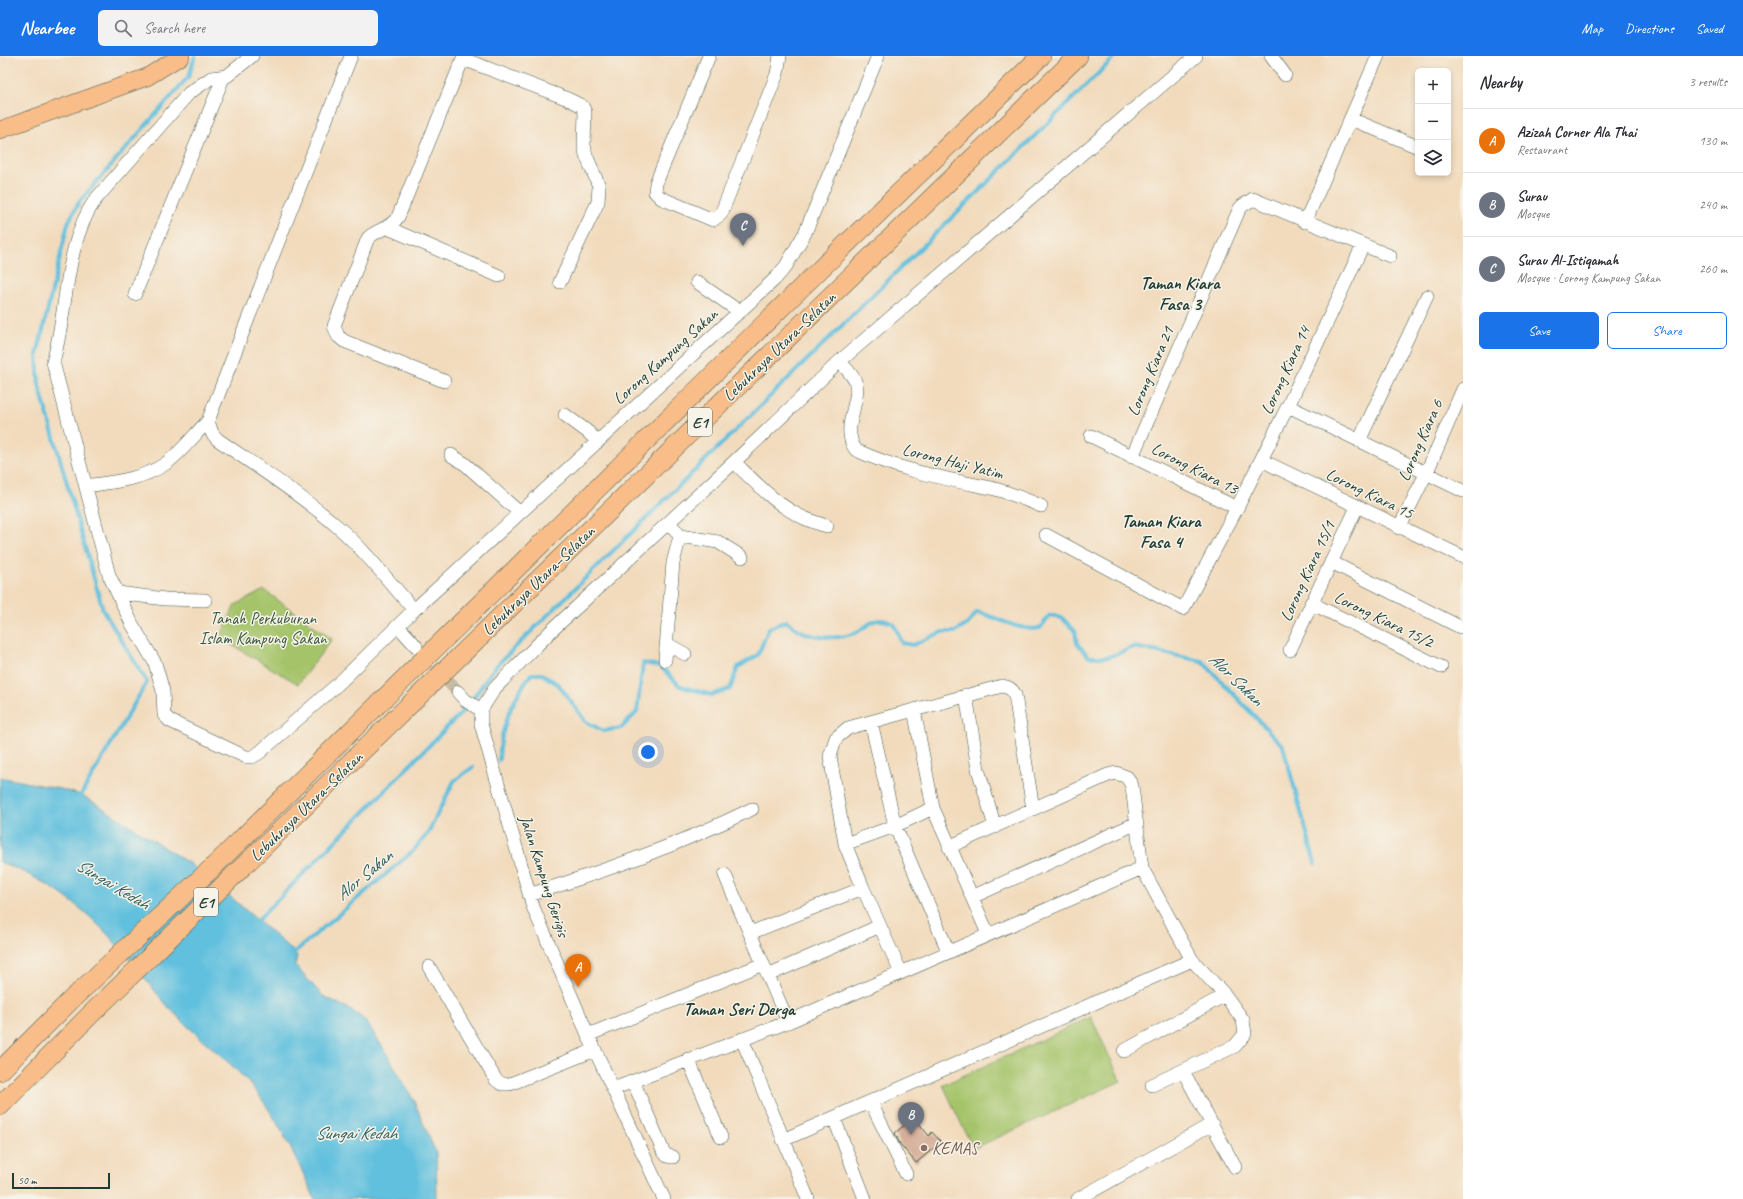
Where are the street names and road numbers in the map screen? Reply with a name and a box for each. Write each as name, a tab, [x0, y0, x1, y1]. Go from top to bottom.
street label: Lebuhraya Utara–Selatan	[718, 286, 841, 406]
street label: Lorong Kampung Sakan	[609, 303, 723, 409]
street label: Lorong Kiara 14	[1256, 321, 1316, 418]
street label: Lorong Kiara 21	[1122, 322, 1179, 419]
street label: Lorong Kiara 6	[1393, 395, 1448, 484]
road number: E1	[688, 408, 712, 436]
street label: Lorong Kiara 13	[1148, 438, 1243, 500]
street label: Lorong Haji Yatim	[900, 439, 1006, 484]
street label: Lorong Kiara 15	[1323, 463, 1418, 524]
street label: Lorong Kiara 15/1	[1275, 517, 1340, 625]
street label: Lebuhraya Utara–Selatan	[477, 520, 600, 640]
street label: Lorong Kiara 15/2	[1331, 586, 1438, 653]
street label: Lebuhraya Utara–Selatan	[245, 746, 368, 866]
street label: Jalan Kampung Gerigis	[515, 812, 575, 942]
road number: E1	[194, 888, 218, 916]

